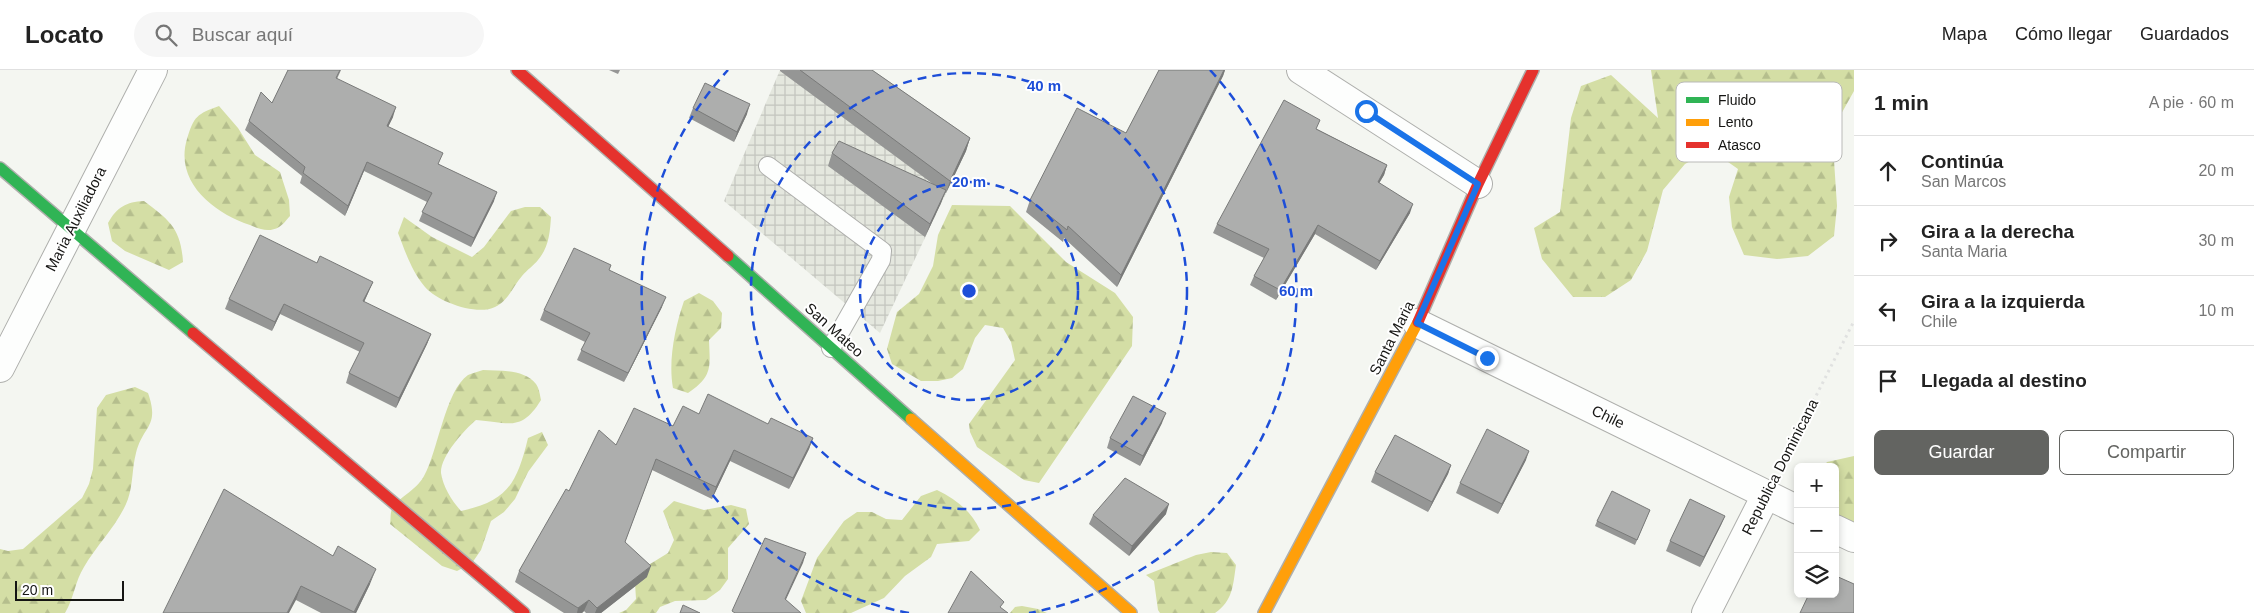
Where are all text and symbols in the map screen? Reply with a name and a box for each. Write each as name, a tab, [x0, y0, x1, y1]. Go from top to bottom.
search box	[134, 12, 484, 57]
text: Locato	[25, 21, 104, 48]
icon: search	[152, 21, 180, 49]
text: Buscar aquí	[192, 24, 293, 45]
text: Mapa	[1942, 24, 1987, 44]
text: Cómo llegar	[2015, 24, 2112, 44]
text: Guardados	[2140, 24, 2229, 44]
text: 40 m	[1027, 77, 1061, 94]
legend	[1676, 82, 1842, 162]
text: 1 min	[1874, 91, 1929, 114]
text: Fluido	[1718, 92, 1756, 108]
text: A pie · 60 m	[2149, 94, 2234, 111]
route start	[1355, 100, 1378, 123]
text: Lento	[1718, 114, 1753, 130]
text: Atasco	[1718, 137, 1761, 153]
text: Continúa	[1921, 151, 2003, 172]
icon: ahead	[1874, 157, 1902, 185]
text: 20 m	[2198, 162, 2234, 179]
street label: Maria Auxiliadora	[42, 163, 110, 274]
text: 20 m	[952, 173, 986, 190]
text: San Marcos	[1921, 173, 2006, 190]
text: Gira a la derecha	[1921, 221, 2074, 242]
icon: right	[1874, 227, 1902, 255]
text: 30 m	[2198, 232, 2234, 249]
text: Santa Maria	[1921, 243, 2007, 260]
centre of rings	[960, 282, 978, 300]
text: 60 m	[1279, 282, 1313, 299]
text: Gira a la izquierda	[1921, 291, 2085, 312]
street label: Santa Maria	[1366, 297, 1418, 378]
icon: left	[1874, 297, 1902, 325]
street label: San Mateo	[802, 299, 867, 360]
text: 10 m	[2198, 302, 2234, 319]
text: Chile	[1921, 313, 1957, 330]
route end	[1476, 347, 1499, 370]
icon: arrive	[1874, 367, 1902, 395]
text: Llegada al destino	[1921, 370, 2087, 391]
street label: Republica Dominicana	[1738, 395, 1821, 537]
street label: Chile	[1589, 401, 1627, 432]
button: Guardar	[1874, 430, 2049, 475]
button: Compartir	[2059, 430, 2234, 475]
map controls	[1794, 463, 1839, 598]
button: +	[1794, 463, 1839, 508]
button: −	[1794, 508, 1839, 553]
button: layers	[1794, 553, 1839, 598]
scale bar	[15, 578, 124, 601]
text: 20 m	[22, 582, 53, 598]

